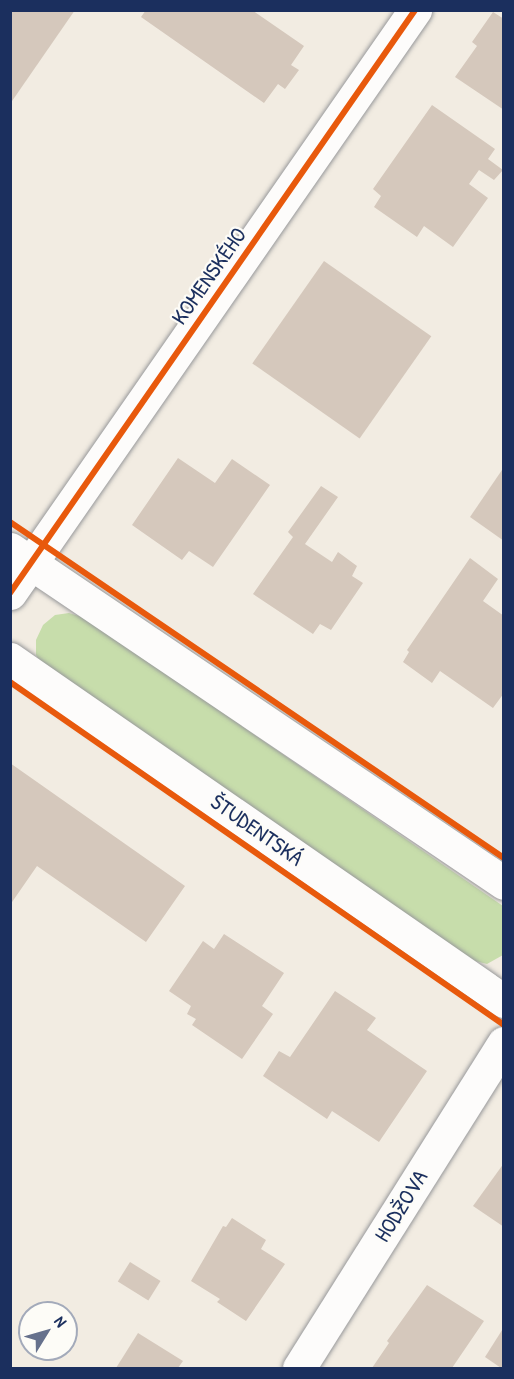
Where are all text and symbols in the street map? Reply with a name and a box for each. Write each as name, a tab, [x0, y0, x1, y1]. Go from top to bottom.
street label: KOMENSKÉHO	[166, 223, 252, 329]
street label: ŠTUDENTSKÁ	[206, 788, 308, 872]
street label: HODŽOVA	[369, 1165, 433, 1247]
north arrow	[18, 1301, 78, 1361]
text: N	[49, 1311, 72, 1331]

